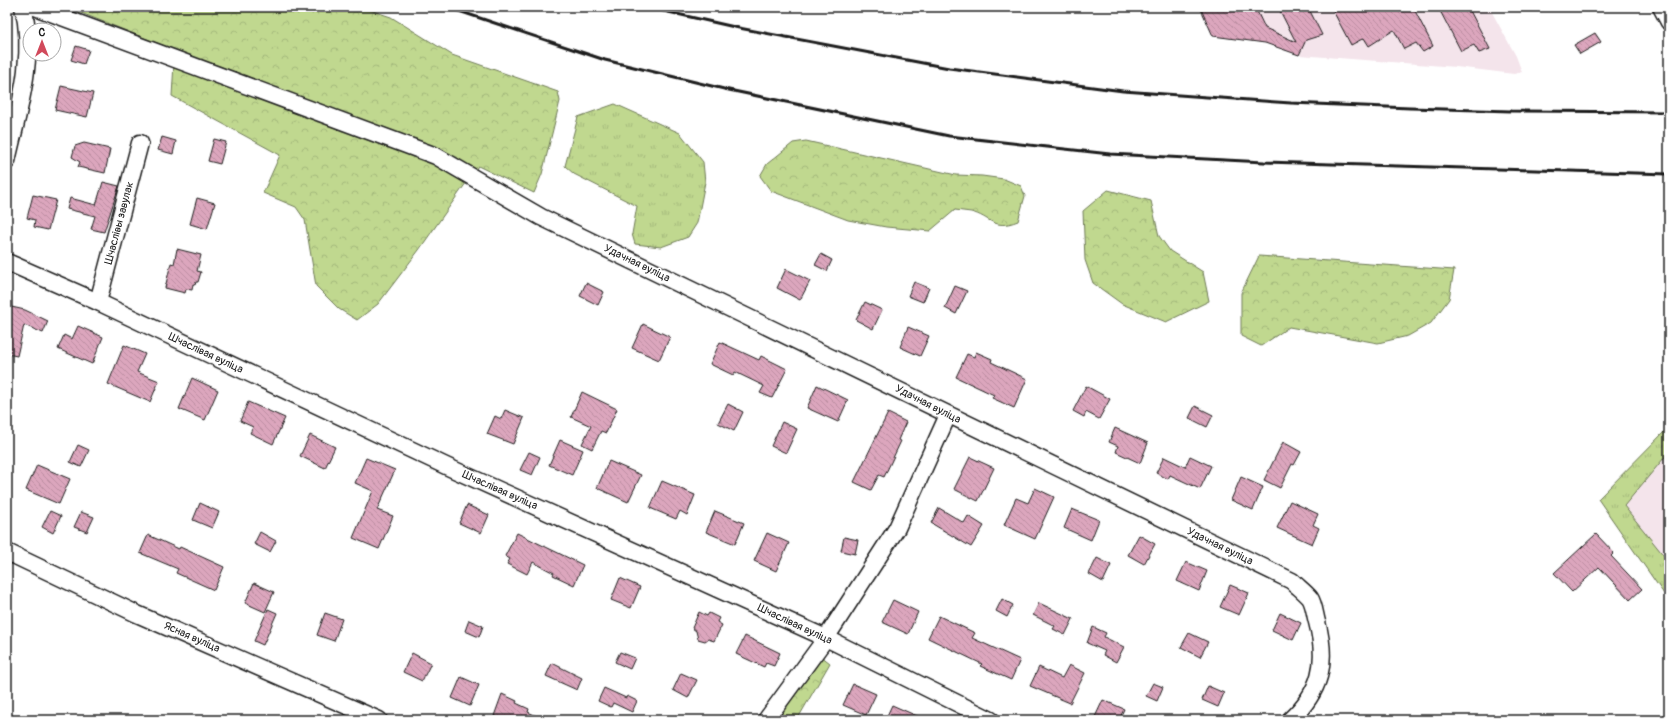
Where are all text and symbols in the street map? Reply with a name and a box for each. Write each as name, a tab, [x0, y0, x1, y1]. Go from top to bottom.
north arrow	[22, 22, 62, 62]
text: С	[39, 26, 46, 39]
street label: Шчаслівы завулак	[102, 180, 136, 266]
street label: Удачная вуліца	[602, 241, 672, 285]
street label: Шчаслівая вуліца	[167, 330, 245, 376]
street label: Удачная вуліца	[893, 382, 963, 426]
street label: Шчаслівая вуліца	[460, 468, 540, 512]
street label: Удачная вуліца	[1185, 524, 1255, 568]
street label: Шчаслівая вуліца	[756, 601, 834, 647]
street label: Ясная вуліца	[162, 619, 222, 655]

